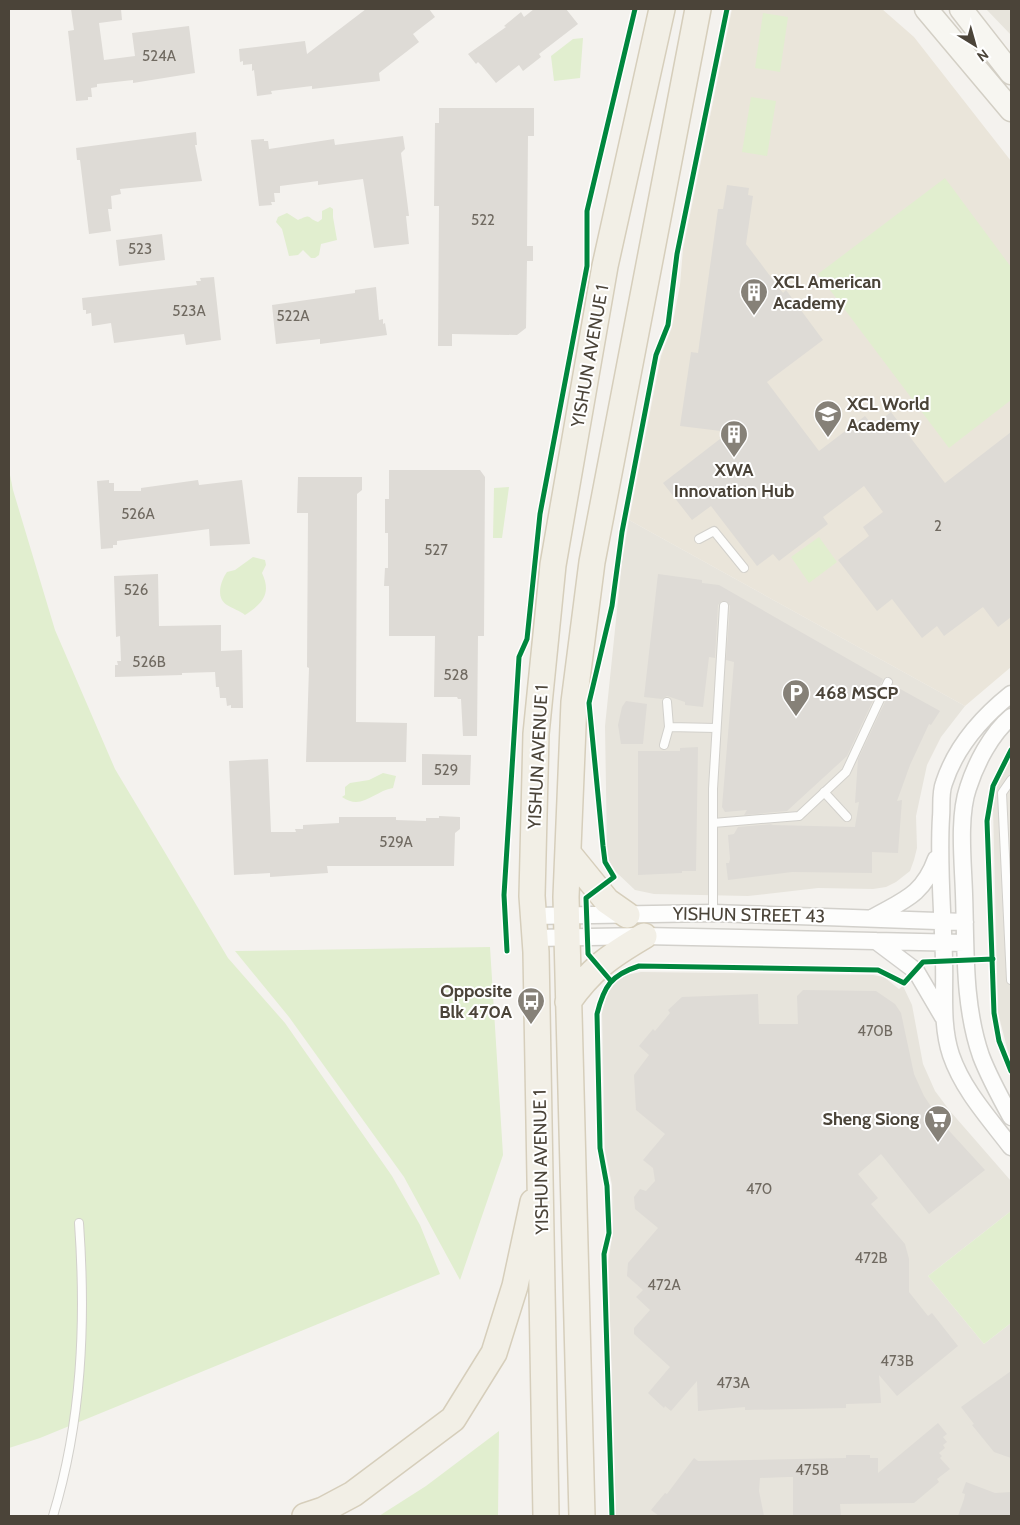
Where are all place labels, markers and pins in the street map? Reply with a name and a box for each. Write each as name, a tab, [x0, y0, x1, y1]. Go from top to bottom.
place label: XCL American Academy	[772, 271, 881, 314]
building icon: XCL American Academy	[739, 277, 769, 316]
place label: XCL World Academy	[846, 393, 930, 436]
school or university icon: XCL World Academy	[813, 399, 843, 438]
building icon: XWA Innovation Hub	[719, 419, 749, 458]
place label: XWA Innovation Hub	[674, 459, 794, 502]
parking icon: 468 MSCP	[781, 678, 811, 717]
place label: 468 MSCP	[815, 682, 899, 704]
place label: Opposite Blk 470A	[439, 980, 513, 1023]
bus stop icon: Opposite Blk 470A	[516, 986, 546, 1025]
supermarket icon: Sheng Siong	[923, 1104, 953, 1143]
place label: Sheng Siong	[823, 1108, 919, 1130]

